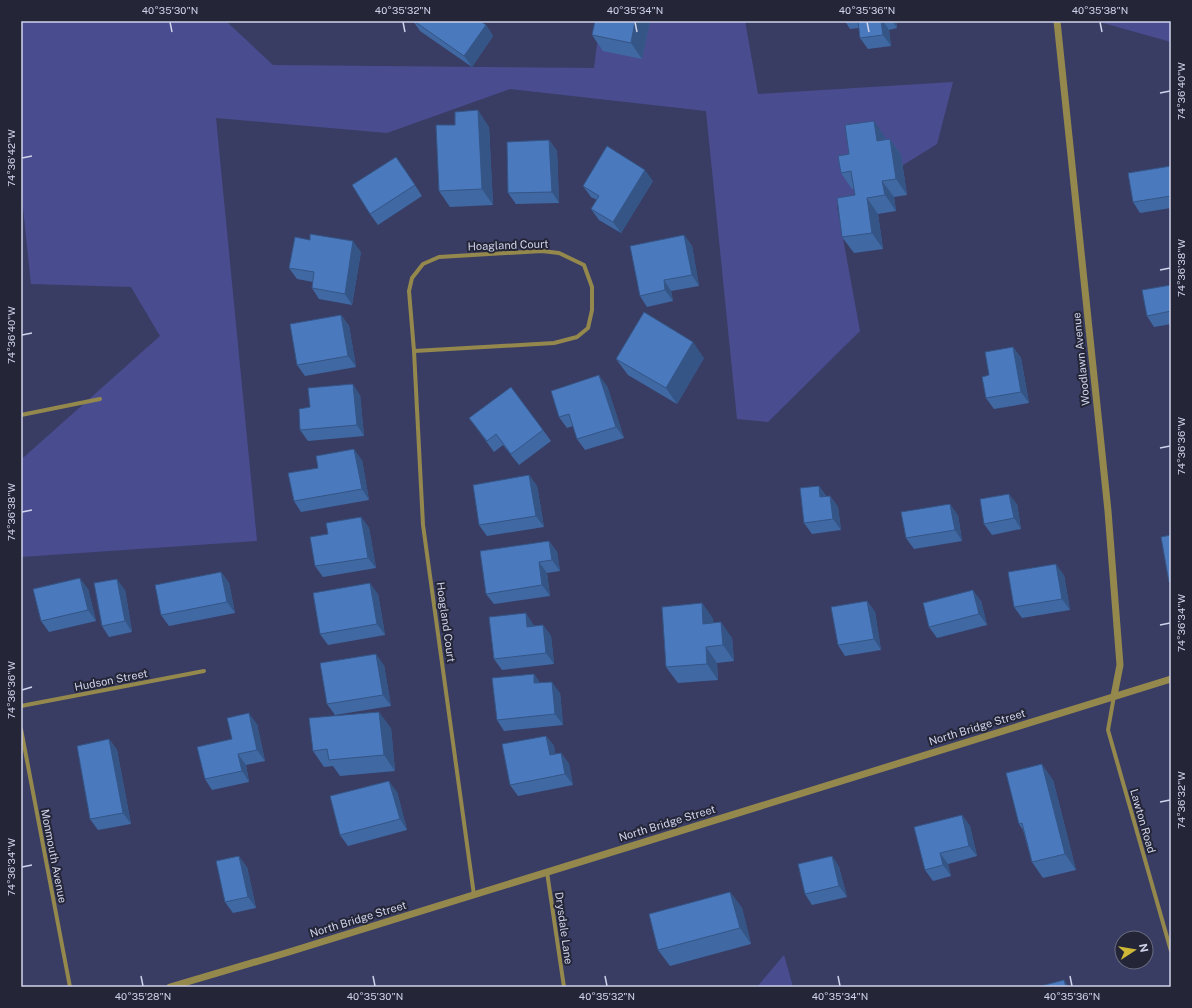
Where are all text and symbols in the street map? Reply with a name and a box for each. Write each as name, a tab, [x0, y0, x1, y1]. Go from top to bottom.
text: 40°35'30"N	[142, 4, 198, 16]
text: 40°35'32"N	[375, 4, 431, 16]
text: 40°35'34"N	[607, 4, 663, 16]
text: 40°35'36"N	[839, 4, 895, 16]
text: 40°35'38"N	[1072, 4, 1128, 16]
text: 74°36'40"W	[1175, 62, 1187, 120]
text: 74°36'42"W	[5, 129, 17, 187]
street label: Hoagland Court	[467, 238, 549, 252]
text: 74°36'38"W	[1175, 238, 1187, 297]
text: 74°36'40"W	[5, 306, 17, 364]
street label: Woodlawn Avenue	[1070, 312, 1092, 406]
text: 74°36'36"W	[1175, 417, 1187, 475]
text: 74°36'38"W	[5, 482, 17, 541]
street label: Hoagland Court	[434, 581, 458, 663]
text: 74°36'34"W	[1175, 594, 1187, 652]
text: 74°36'36"W	[5, 661, 17, 719]
street label: Hudson Street	[73, 667, 149, 693]
street label: North Bridge Street	[927, 707, 1027, 747]
text: 74°36'32"W	[1175, 771, 1187, 829]
street label: Lawton Road	[1128, 788, 1158, 854]
street label: North Bridge Street	[617, 803, 717, 843]
street label: Monmouth Avenue	[39, 808, 69, 904]
text: 74°36'34"W	[5, 838, 17, 896]
street label: Drysdale Lane	[553, 891, 575, 965]
street label: North Bridge Street	[308, 899, 408, 939]
north arrow	[1114, 930, 1154, 970]
text: N	[1137, 942, 1151, 953]
text: 40°35'28"N	[115, 990, 171, 1002]
text: 40°35'30"N	[347, 990, 403, 1002]
text: 40°35'32"N	[579, 990, 635, 1002]
text: 40°35'34"N	[812, 990, 868, 1002]
text: 40°35'36"N	[1044, 990, 1100, 1002]

